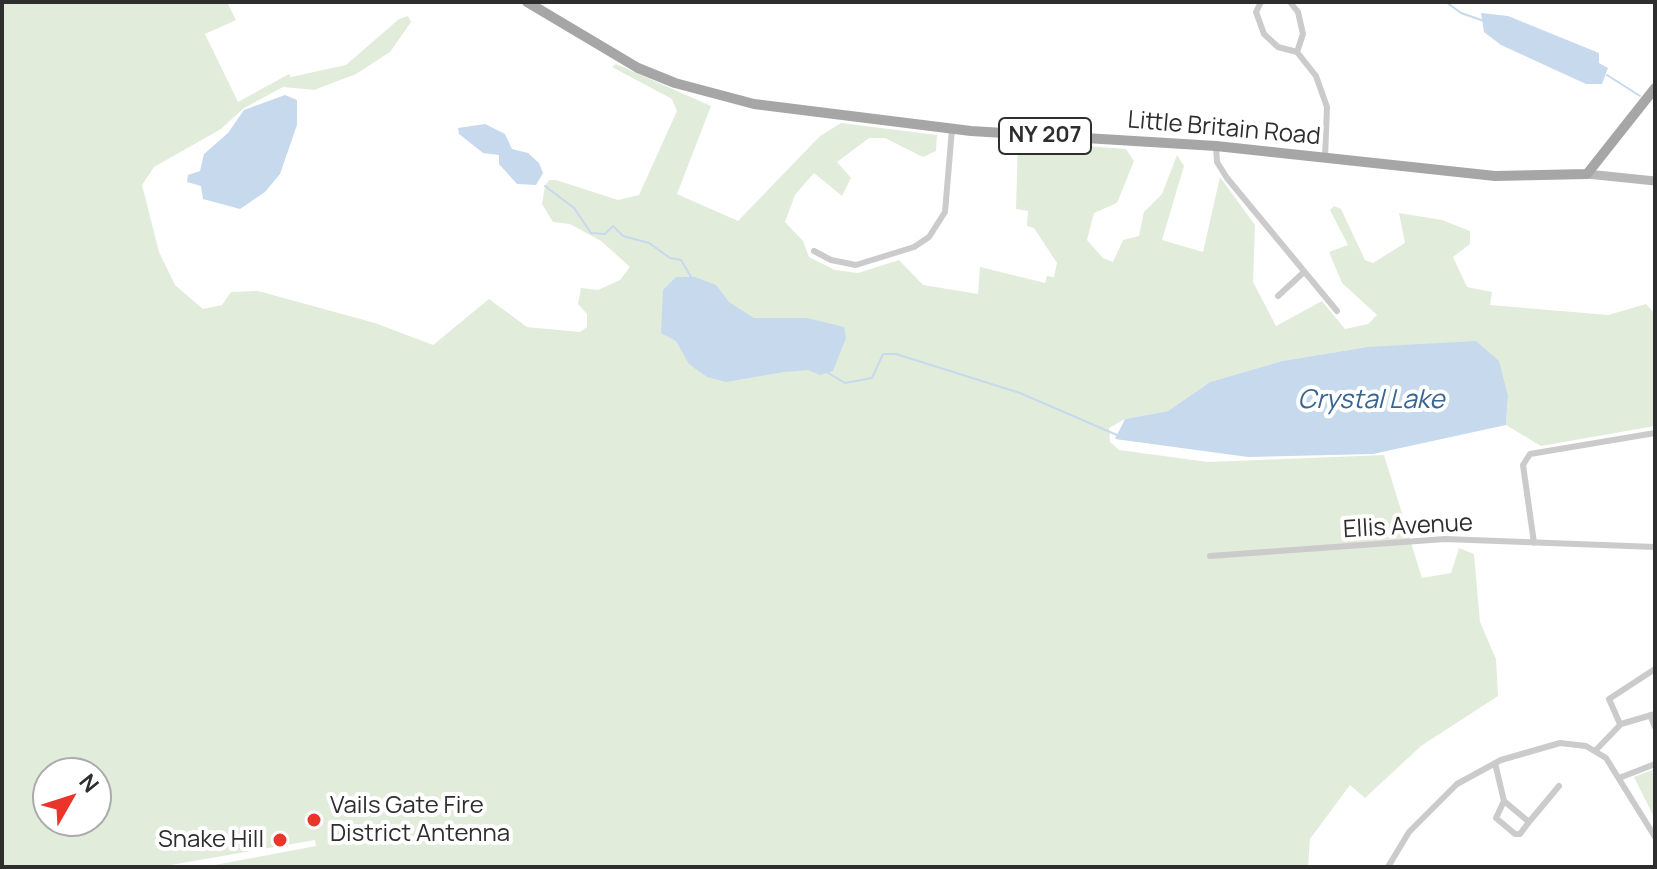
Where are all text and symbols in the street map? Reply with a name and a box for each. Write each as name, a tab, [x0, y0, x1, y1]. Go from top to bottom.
street label: Little Britain Road	[1126, 106, 1322, 152]
road number: NY 207	[999, 118, 1091, 154]
water label: Crystal Lake	[1298, 385, 1444, 417]
street label: Ellis Avenue	[1342, 509, 1474, 545]
north arrow	[32, 757, 112, 837]
text: N	[72, 768, 106, 799]
place label: Vails Gate Fire District Antenna	[330, 792, 510, 848]
marker: Vails Gate Fire District Antenna	[305, 811, 323, 829]
place label: Snake Hill	[158, 826, 264, 854]
marker: Snake Hill	[271, 831, 289, 849]

